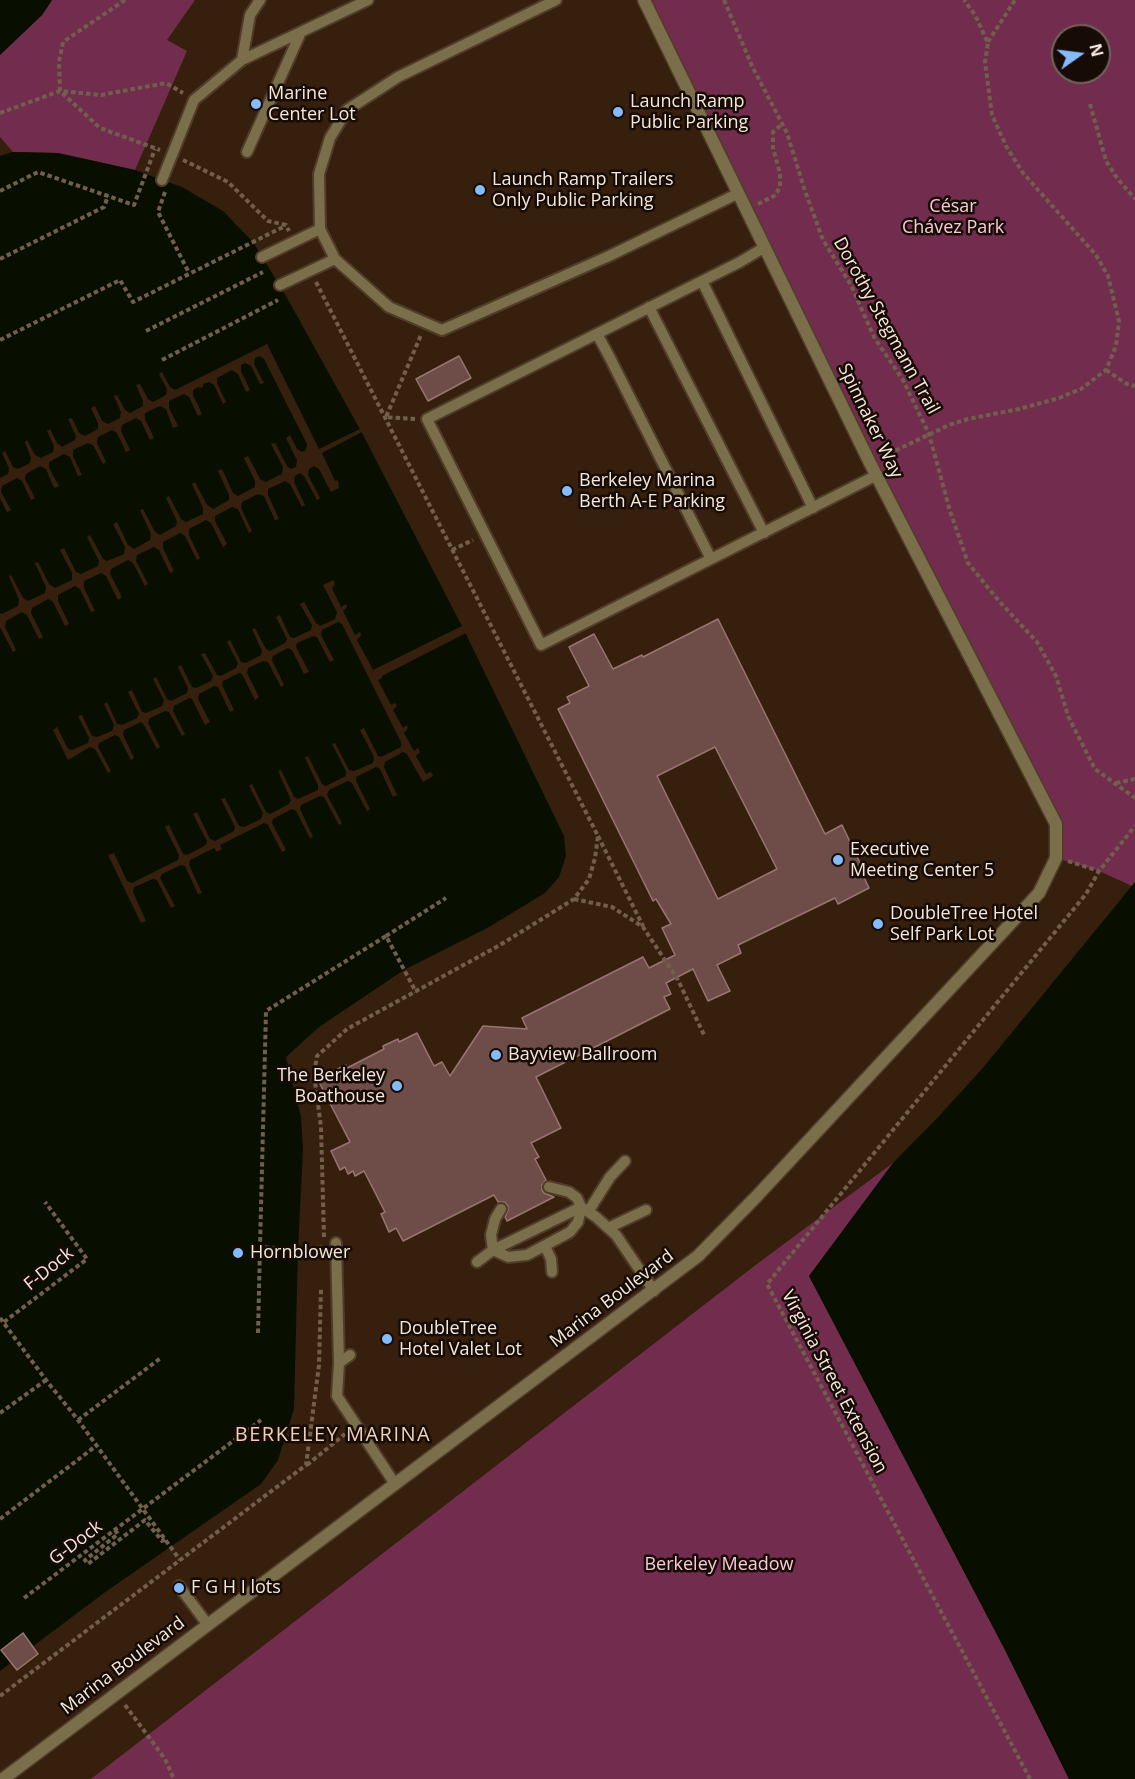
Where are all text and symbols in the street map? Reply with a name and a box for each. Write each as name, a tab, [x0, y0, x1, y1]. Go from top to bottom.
north arrow	[1051, 24, 1111, 84]
text: N	[1084, 41, 1109, 59]
place label: Marine Center Lot	[268, 83, 356, 125]
place label: Launch Ramp Public Parking	[630, 91, 748, 134]
marker: Marine Center Lot	[249, 97, 263, 111]
marker: Launch Ramp Public Parking	[611, 105, 625, 119]
place label: Launch Ramp Trailers Only Public Parking	[492, 169, 674, 212]
marker: Launch Ramp Trailers Only Public Parking	[473, 183, 487, 197]
park label: César Chávez Park	[902, 196, 1004, 238]
street label: Dorothy Stegmann Trail	[828, 234, 944, 418]
street label: Spinnaker Way	[833, 360, 907, 482]
place label: Berkeley Marina Berth A-E Parking	[579, 470, 725, 512]
marker: Berkeley Marina Berth A-E Parking	[560, 484, 574, 498]
place label: Executive Meeting Center 5	[850, 839, 994, 882]
marker: Executive Meeting Center 5	[831, 853, 845, 867]
place label: DoubleTree Hotel Self Park Lot	[890, 903, 1038, 946]
marker: DoubleTree Hotel Self Park Lot	[871, 917, 885, 931]
place label: Bayview Ballroom	[508, 1044, 657, 1066]
marker: Bayview Ballroom	[489, 1048, 503, 1062]
place label: The Berkeley Boathouse	[277, 1065, 385, 1108]
marker: The Berkeley Boathouse	[390, 1079, 404, 1093]
place label: Hornblower	[250, 1242, 350, 1264]
street label: F-Dock	[20, 1243, 78, 1295]
street label: Marina Boulevard	[546, 1245, 678, 1353]
marker: Hornblower	[231, 1246, 245, 1260]
street label: Virginia Street Extension	[777, 1287, 891, 1477]
place label: DoubleTree Hotel Valet Lot	[399, 1318, 522, 1360]
marker: DoubleTree Hotel Valet Lot	[380, 1332, 394, 1346]
district label: BERKELEY MARINA	[235, 1423, 431, 1447]
street label: G-Dock	[45, 1516, 107, 1570]
park label: Berkeley Meadow	[644, 1554, 794, 1576]
place label: F G H I lots	[191, 1577, 281, 1599]
marker: F G H I lots	[172, 1581, 186, 1595]
street label: Marina Boulevard	[57, 1612, 189, 1720]

